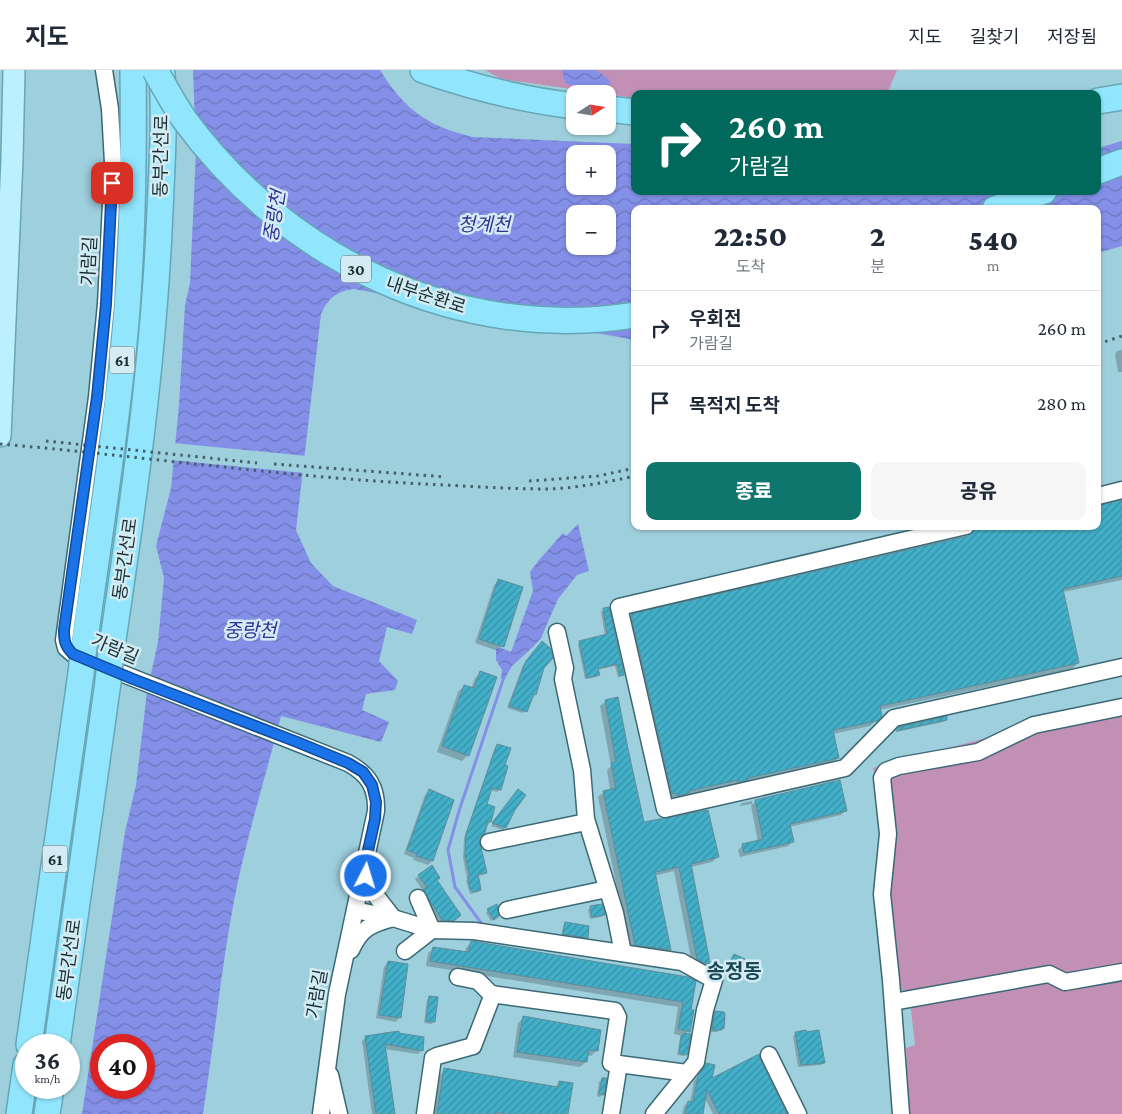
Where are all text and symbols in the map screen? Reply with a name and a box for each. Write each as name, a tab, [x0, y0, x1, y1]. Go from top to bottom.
text: 지도	[25, 23, 69, 50]
text: 지도	[909, 27, 942, 47]
text: 길찾기	[970, 27, 1019, 47]
text: 저장됨	[1047, 27, 1097, 47]
north arrow	[566, 85, 616, 135]
map controls	[566, 85, 616, 255]
text: 260 m	[729, 107, 824, 146]
icon: right	[646, 110, 711, 175]
street label: 동부간선로	[150, 114, 172, 198]
button: +	[566, 145, 616, 195]
text: 가람길	[729, 154, 790, 179]
pin	[91, 162, 133, 204]
icon: arrive	[98, 169, 126, 197]
water label: 중랑천	[260, 187, 289, 244]
button: −	[566, 205, 616, 255]
water label: 청계천	[458, 214, 512, 235]
text: 22:50	[714, 219, 787, 252]
text: 2	[870, 219, 886, 252]
text: 540	[968, 223, 1018, 256]
street label: 가람길	[78, 236, 100, 286]
road number: 30	[341, 255, 371, 282]
text: m	[987, 257, 1000, 274]
text: 도착	[736, 258, 765, 275]
text: 분	[870, 258, 885, 275]
street label: 내부순환로	[384, 273, 468, 317]
text: 우회전	[689, 308, 741, 329]
icon: right	[646, 314, 674, 342]
text: 260 m	[1038, 318, 1086, 339]
text: 가람길	[689, 335, 733, 352]
road number: 61	[110, 346, 134, 374]
icon: arrive	[646, 389, 674, 417]
text: 280 m	[1037, 393, 1086, 414]
text: 목적지 도착	[689, 395, 780, 416]
button: 종료	[646, 462, 861, 520]
button: 공유	[871, 462, 1086, 520]
street label: 동부간선로	[109, 517, 141, 601]
water label: 중랑천	[224, 620, 278, 641]
street label: 가람길	[88, 630, 142, 668]
road number: 61	[42, 846, 68, 872]
position arrow	[339, 849, 391, 901]
street label: 동부간선로	[53, 918, 85, 1002]
district label: 송정동	[706, 960, 762, 982]
street label: 가람길	[303, 968, 331, 1020]
speed limit sign: 40	[90, 1034, 155, 1099]
text: 36	[35, 1047, 60, 1074]
text: km/h	[35, 1072, 60, 1086]

